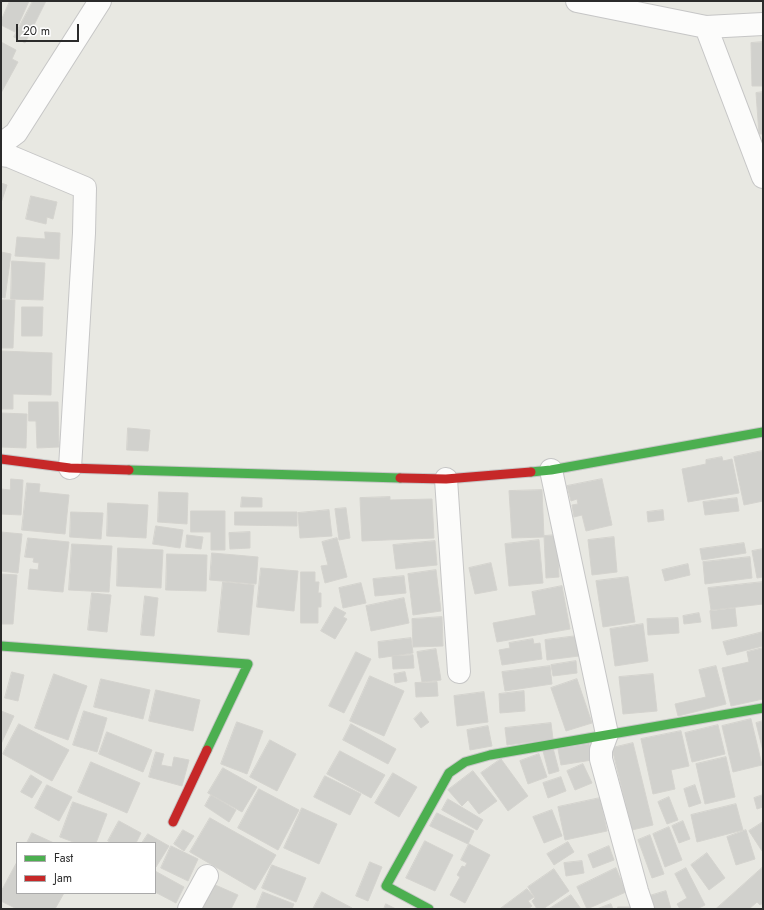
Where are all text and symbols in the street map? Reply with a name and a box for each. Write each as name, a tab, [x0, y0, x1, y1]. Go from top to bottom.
scale bar	[18, 16, 81, 42]
text: 20 m	[23, 22, 50, 40]
legend	[16, 842, 156, 894]
text: Fast	[54, 849, 73, 867]
text: Jam	[54, 869, 72, 887]

